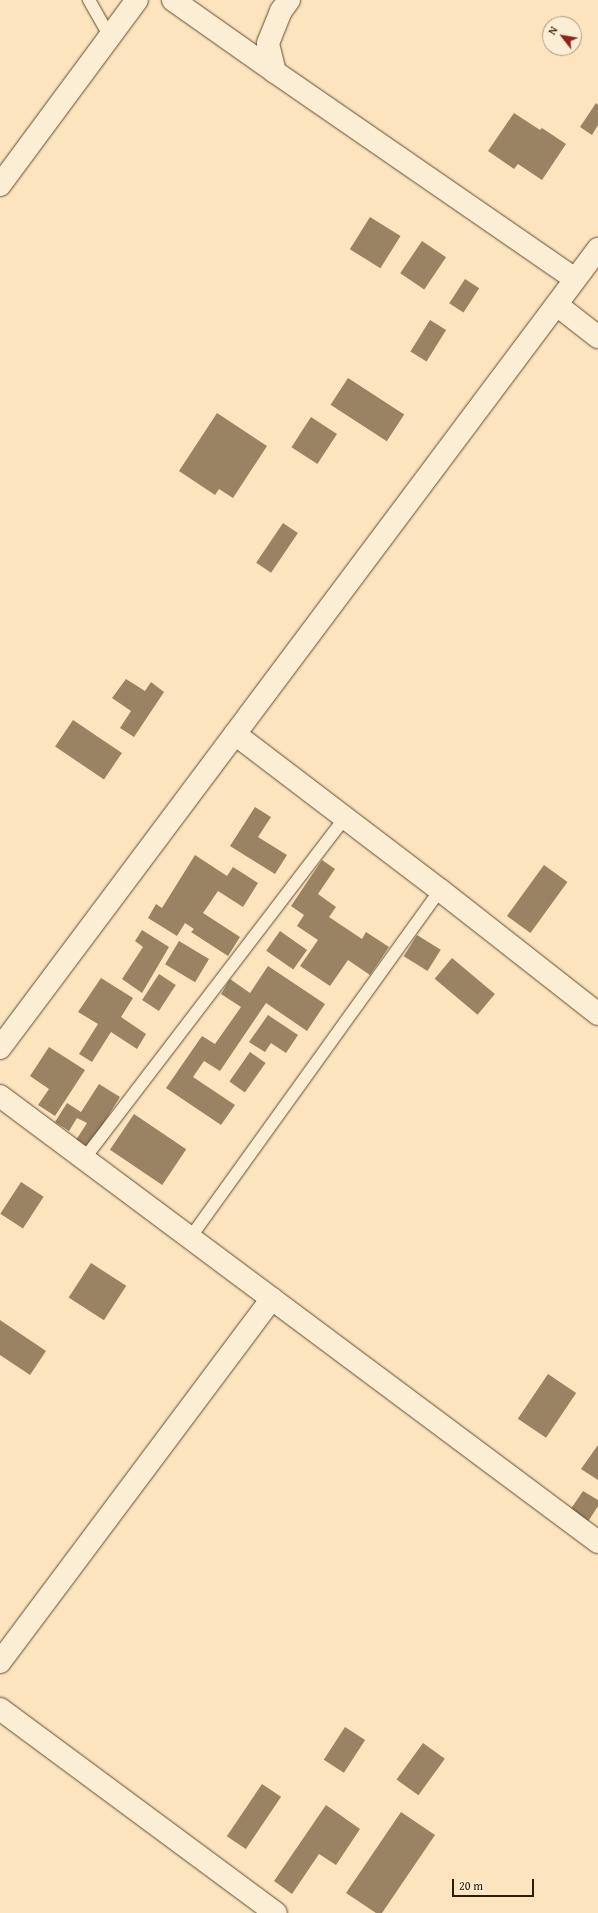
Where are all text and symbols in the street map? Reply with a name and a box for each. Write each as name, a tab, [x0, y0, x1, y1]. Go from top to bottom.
north arrow	[542, 16, 582, 56]
text: N	[544, 23, 561, 38]
scale bar	[454, 1871, 536, 1897]
text: 20 m	[459, 1877, 483, 1894]

